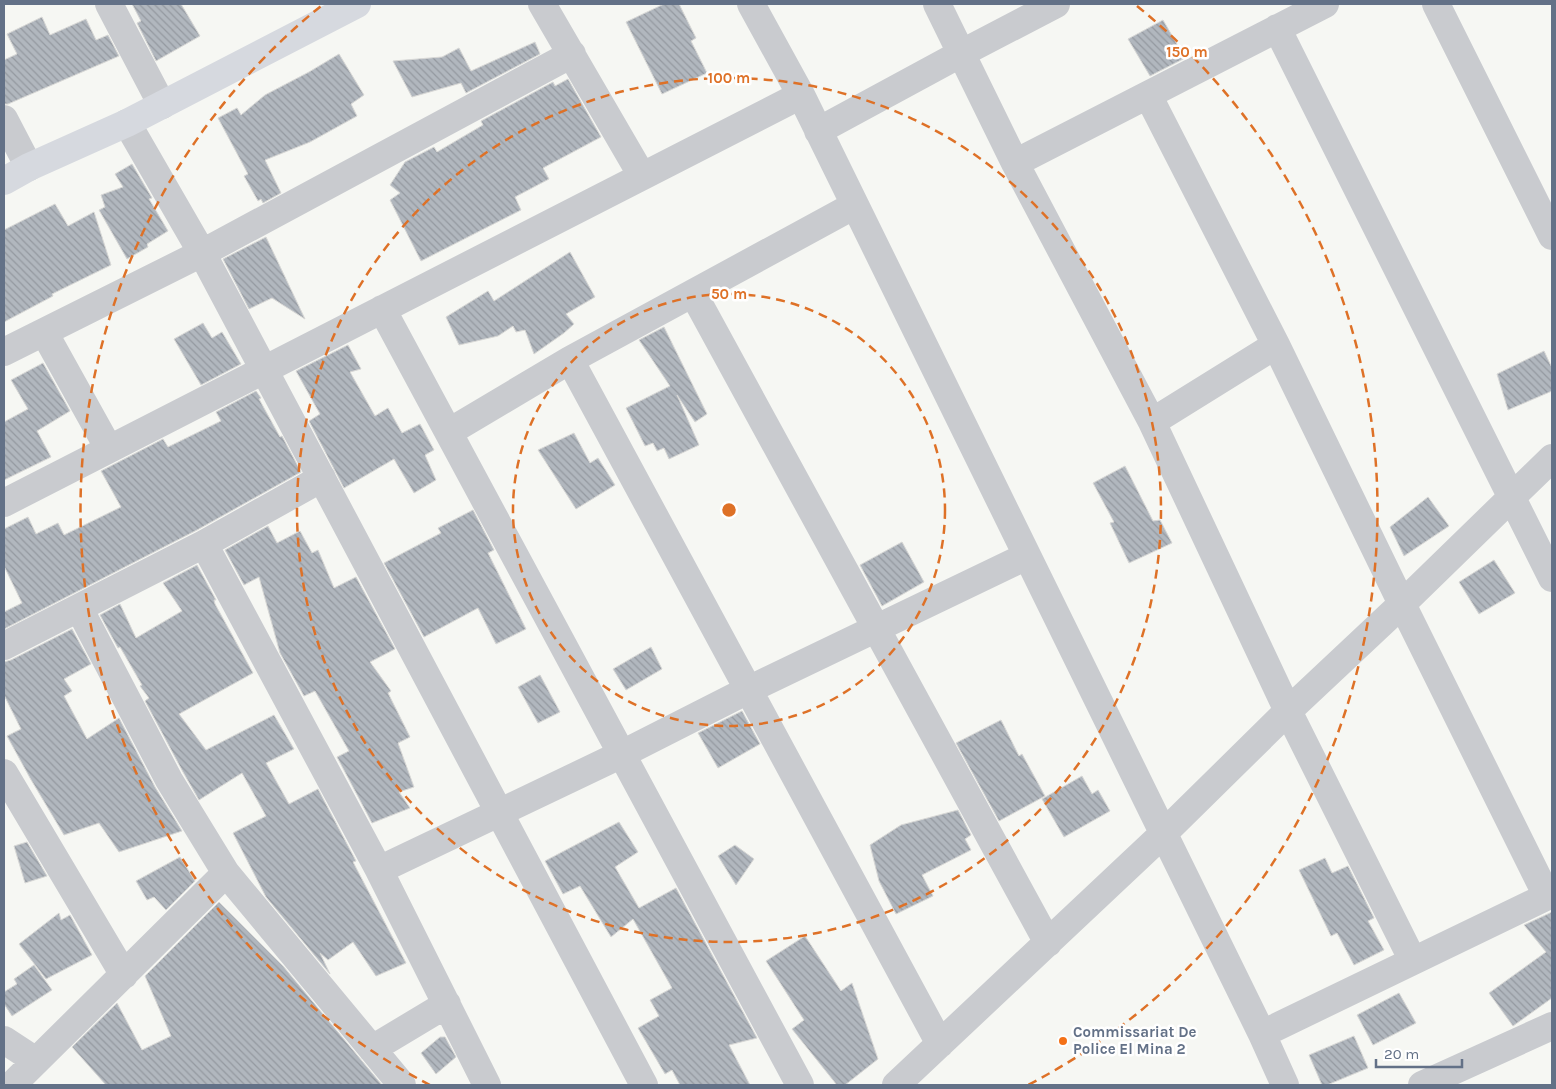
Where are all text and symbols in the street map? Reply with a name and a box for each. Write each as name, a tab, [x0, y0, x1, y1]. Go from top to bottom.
text: 150 m	[1166, 43, 1208, 61]
text: 100 m	[708, 69, 750, 87]
text: 50 m	[711, 285, 747, 303]
centre of rings	[720, 501, 738, 519]
place label: Commissariat De Police El Mina 2	[1073, 1023, 1197, 1058]
marker: Commissariat De Police El Mina 2	[1057, 1035, 1069, 1047]
scale bar	[1376, 1036, 1462, 1068]
text: 20 m	[1384, 1045, 1419, 1063]

